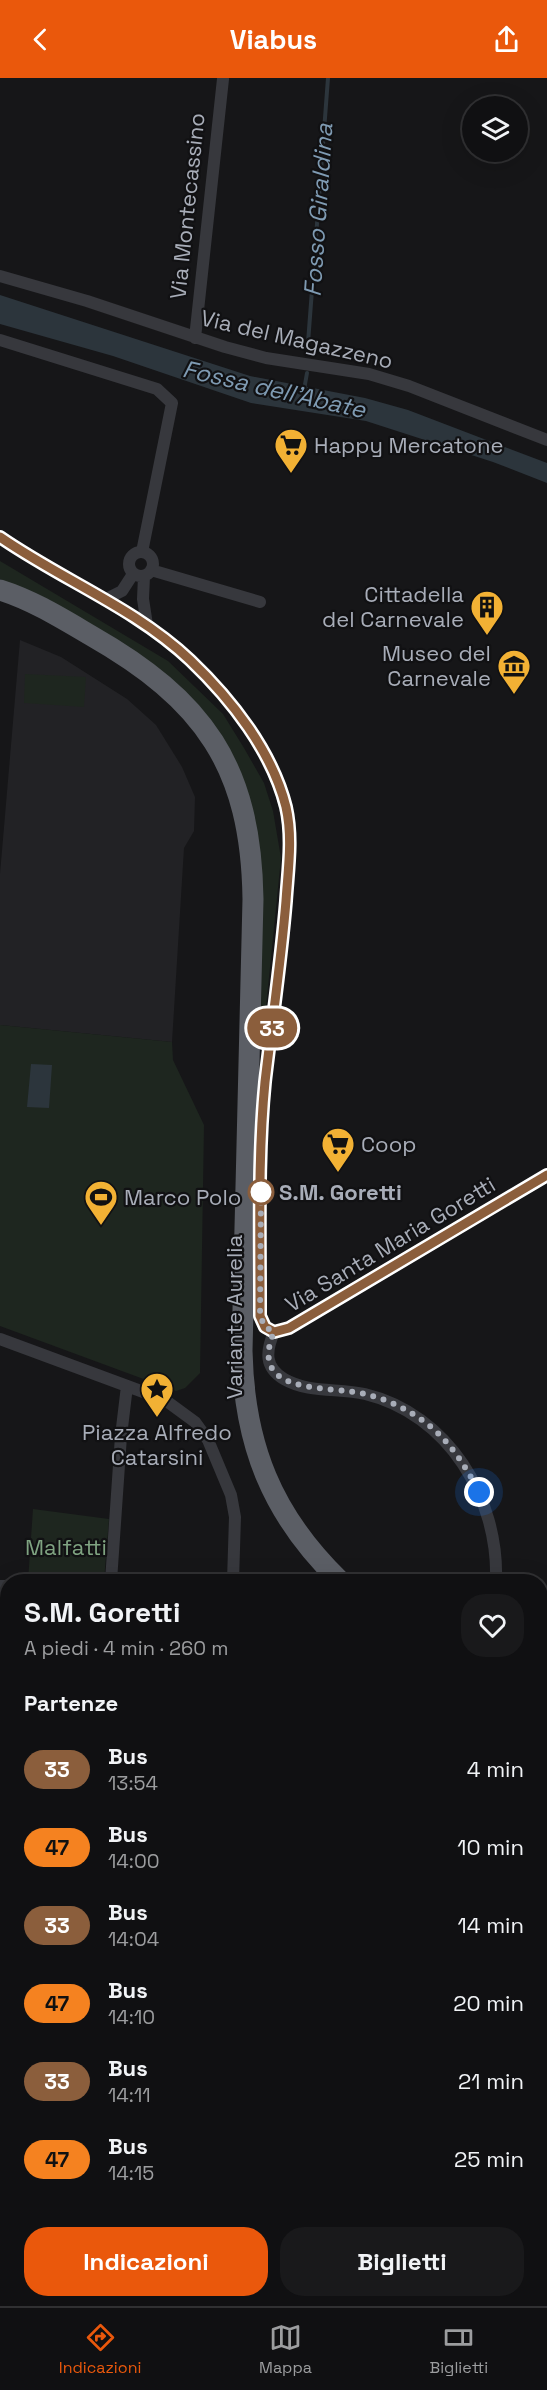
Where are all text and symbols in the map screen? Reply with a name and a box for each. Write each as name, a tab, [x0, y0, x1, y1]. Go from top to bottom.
text: Viabus	[230, 22, 317, 57]
icon: back	[24, 23, 57, 56]
icon: share	[490, 23, 523, 56]
map controls	[462, 96, 528, 162]
button: layers	[462, 96, 528, 162]
street label: Via Montecassino	[163, 111, 211, 301]
water label: Fosso Giraldina	[296, 122, 340, 298]
street label: Via del Magazzeno	[198, 303, 396, 375]
water label: Fossa dell'Abate	[180, 353, 369, 425]
supermarket icon: Happy Mercatone	[273, 427, 309, 474]
place label: Happy Mercatone	[314, 431, 503, 459]
place label: Cittadella del Carnevale	[322, 580, 464, 633]
building icon: Cittadella del Carnevale	[469, 589, 505, 636]
place label: Museo del Carnevale	[382, 639, 491, 692]
museum icon: Museo del Carnevale	[496, 648, 532, 695]
line badge: 33	[245, 1008, 299, 1048]
text: 33	[259, 1015, 285, 1042]
supermarket icon: Coop	[320, 1126, 356, 1173]
place label: Coop	[361, 1130, 416, 1158]
street label: Via Santa Maria Goretti	[280, 1170, 500, 1318]
place label: S.M. Goretti	[279, 1178, 402, 1206]
sports icon: Marco Polo	[83, 1179, 119, 1226]
marker: S.M. Goretti	[248, 1179, 274, 1205]
place label: Marco Polo	[124, 1183, 241, 1211]
street label: Variante Aurelia	[220, 1234, 248, 1399]
place icon: Piazza Alfredo Catarsini	[139, 1371, 175, 1418]
place label: Piazza Alfredo Catarsini	[82, 1418, 232, 1471]
your location	[464, 1477, 494, 1507]
park label: Malfatti	[25, 1533, 107, 1561]
text: S.M. Goretti	[24, 1594, 180, 1630]
button: heart	[461, 1594, 524, 1657]
text: A piedi · 4 min · 260 m	[24, 1635, 228, 1661]
text: Partenze	[24, 1689, 118, 1717]
text: Bus	[108, 1742, 148, 1770]
text: 4 min	[467, 1755, 524, 1783]
text: 33	[44, 1756, 70, 1783]
text: 13:54	[108, 1770, 158, 1796]
text: Bus	[108, 1820, 148, 1848]
text: 10 min	[457, 1833, 524, 1861]
text: 47	[45, 1834, 69, 1861]
text: 14:00	[108, 1848, 160, 1874]
text: Bus	[108, 1898, 148, 1926]
text: 14 min	[458, 1911, 524, 1939]
text: 33	[44, 1912, 70, 1939]
text: 14:04	[108, 1926, 159, 1952]
text: Bus	[108, 1976, 148, 2004]
text: 20 min	[453, 1989, 524, 2017]
text: 47	[45, 1990, 69, 2017]
text: 14:10	[108, 2004, 155, 2030]
text: Bus	[108, 2054, 148, 2082]
text: 21 min	[458, 2067, 524, 2095]
text: 33	[44, 2068, 70, 2095]
text: 14:11	[108, 2082, 151, 2108]
text: Bus	[108, 2132, 148, 2160]
text: 25 min	[454, 2145, 524, 2173]
text: 47	[45, 2146, 69, 2173]
text: 14:15	[108, 2160, 154, 2186]
button: Indicazioni	[24, 2227, 268, 2296]
button: Biglietti	[280, 2227, 524, 2296]
tab: Indicazioni	[59, 2321, 141, 2378]
tab: Mappa	[259, 2321, 312, 2378]
tab: Biglietti	[430, 2321, 488, 2378]

